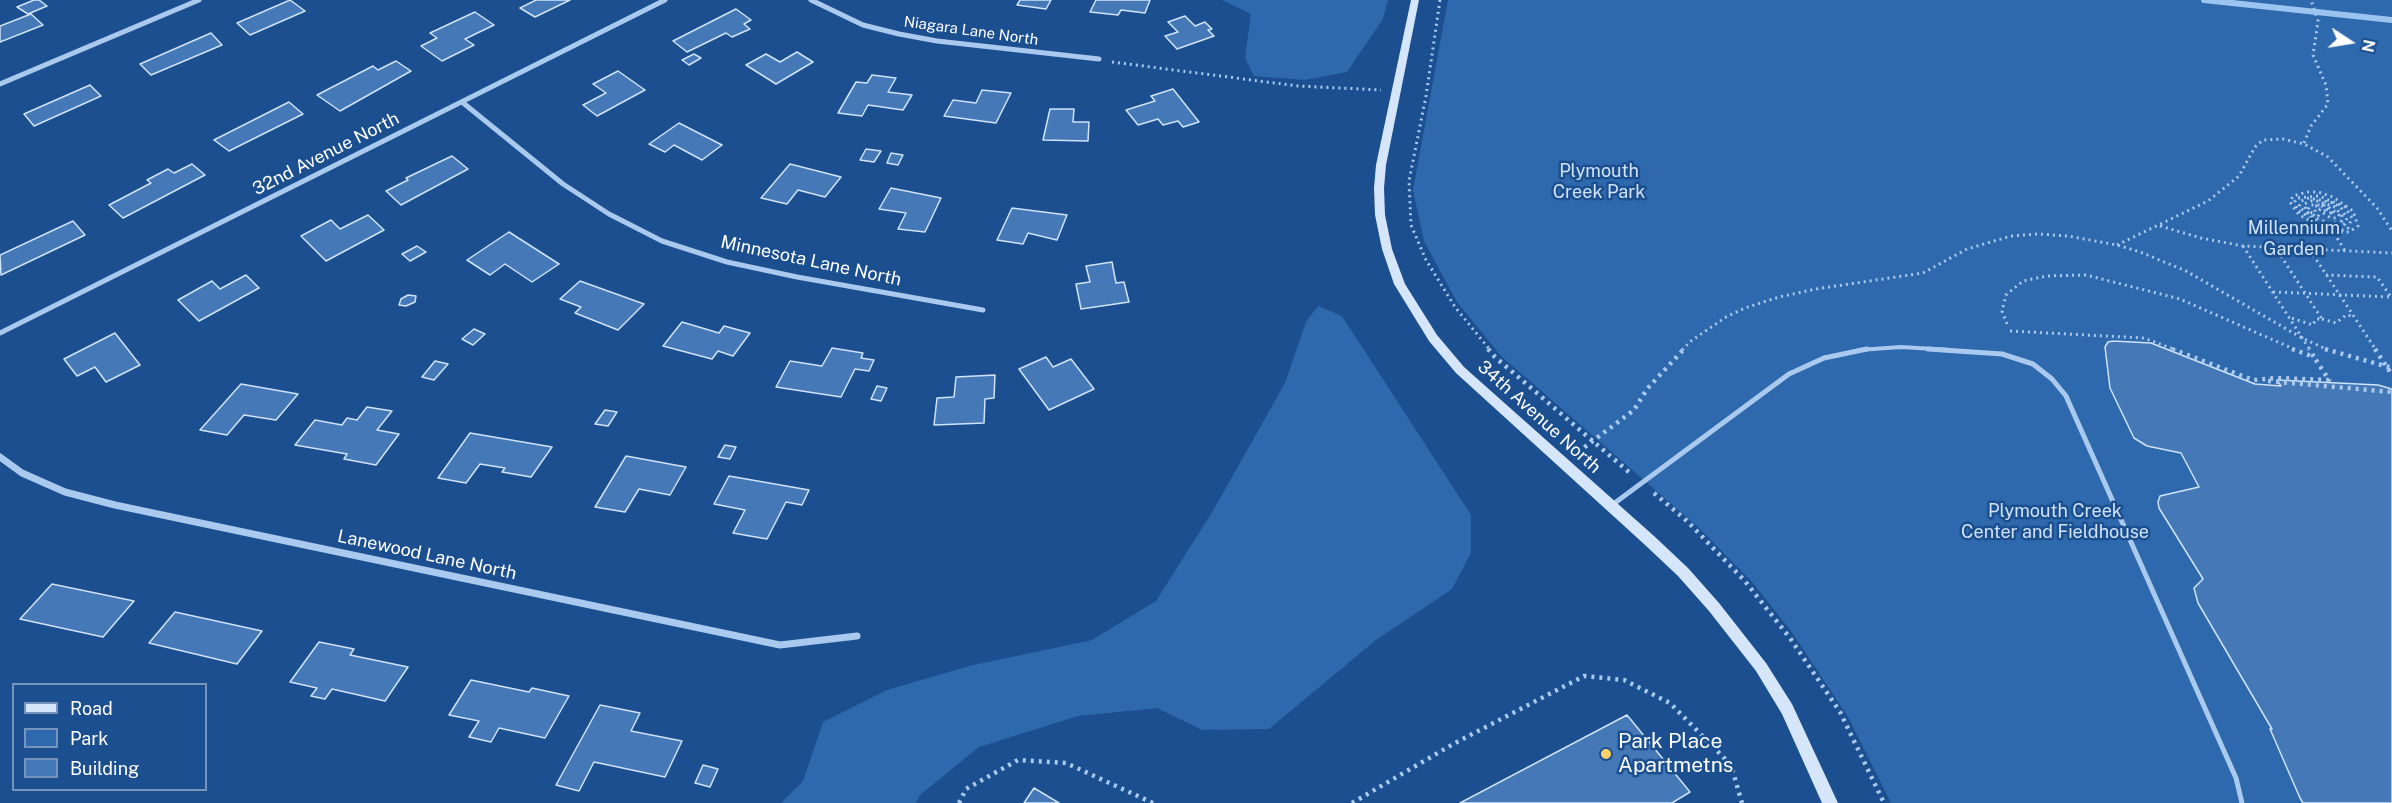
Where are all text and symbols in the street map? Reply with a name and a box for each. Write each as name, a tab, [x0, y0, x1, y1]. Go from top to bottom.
north arrow	[2320, 12, 2380, 72]
street label: Niagara Lane North	[903, 13, 1039, 49]
text: N	[2358, 38, 2379, 54]
street label: 32nd Avenue North	[249, 108, 403, 200]
park label: Plymouth Creek Park	[1553, 160, 1645, 202]
park label: Millennium Garden	[2248, 217, 2340, 260]
street label: Minnesota Lane North	[719, 231, 903, 291]
street label: 34th Avenue North	[1473, 356, 1605, 478]
park label: Plymouth Creek Center and Fieldhouse	[1961, 500, 2149, 542]
street label: Lanewood Lane North	[335, 525, 519, 585]
legend	[12, 683, 207, 791]
text: Road	[70, 698, 113, 719]
text: Park	[70, 728, 108, 749]
place label: Park Place Apartmetns	[1618, 729, 1733, 779]
marker: Park Place Apartmetns	[1599, 747, 1613, 761]
text: Building	[70, 758, 139, 779]

